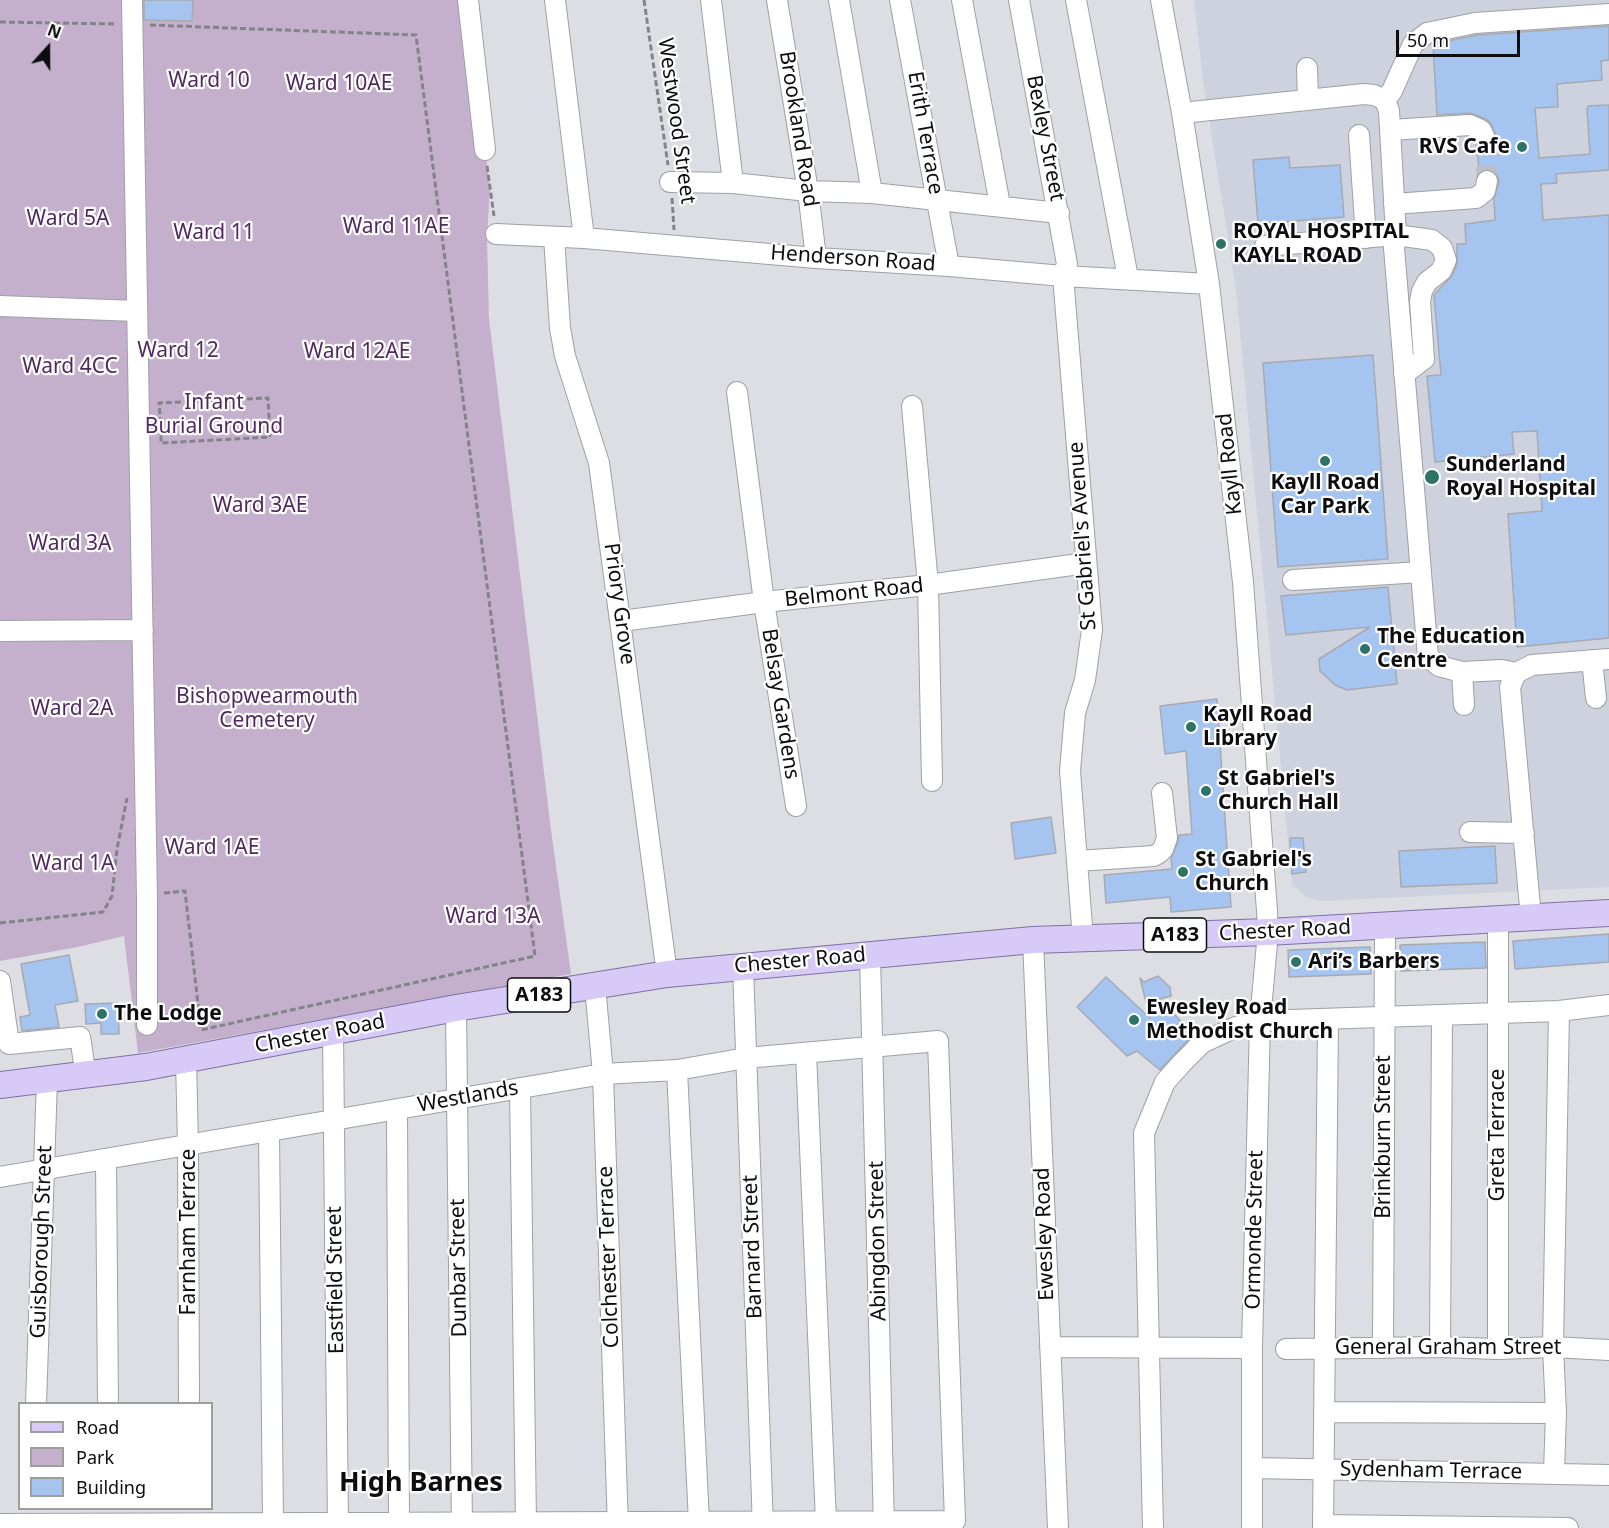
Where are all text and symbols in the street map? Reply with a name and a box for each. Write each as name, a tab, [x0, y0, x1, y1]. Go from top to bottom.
north arrow	[18, 18, 78, 78]
scale bar	[1399, 18, 1524, 56]
text: N	[44, 19, 64, 44]
text: 50 m	[1407, 28, 1449, 52]
street label: Westwood Street	[652, 36, 700, 206]
street label: Brookland Road	[773, 49, 823, 209]
park label: Ward 10	[168, 68, 250, 94]
street label: Erith Terrace	[902, 70, 948, 196]
park label: Ward 10AE	[286, 71, 392, 97]
street label: Bexley Street	[1020, 73, 1070, 203]
place label: RVS Cafe	[1419, 134, 1510, 160]
marker: RVS Cafe	[1515, 140, 1529, 154]
park label: Ward 5A	[27, 206, 109, 232]
park label: Ward 11AE	[343, 214, 449, 240]
place label: ROYAL HOSPITAL KAYLL ROAD	[1233, 219, 1409, 269]
park label: Ward 11	[173, 220, 255, 246]
marker: ROYAL HOSPITAL KAYLL ROAD	[1214, 237, 1228, 251]
street label: Henderson Road	[770, 241, 936, 277]
park label: Ward 12	[137, 338, 219, 364]
park label: Ward 12AE	[304, 339, 410, 365]
park label: Ward 4CC	[22, 354, 118, 380]
park label: Infant Burial Ground	[145, 390, 283, 440]
street label: Kayll Road	[1212, 412, 1248, 516]
street label: St Gabriel's Avenue	[1064, 441, 1102, 631]
place label: Sunderland Royal Hospital	[1446, 452, 1596, 502]
marker: Kayll Road Car Park	[1318, 454, 1332, 468]
marker: Sunderland Royal Hospital	[1423, 468, 1441, 486]
place label: Kayll Road Car Park	[1270, 470, 1380, 520]
park label: Ward 3AE	[213, 493, 307, 519]
park label: Ward 3A	[29, 531, 111, 557]
street label: Priory Grove	[598, 542, 640, 666]
street label: Belmont Road	[783, 573, 925, 613]
place label: The Education Centre	[1377, 624, 1525, 674]
street label: Belsay Gardens	[756, 627, 804, 781]
marker: The Education Centre	[1358, 642, 1372, 656]
park label: Bishopwearmouth Cemetery	[176, 684, 358, 734]
park label: Ward 2A	[31, 696, 113, 722]
place label: Kayll Road Library	[1203, 702, 1312, 752]
marker: Kayll Road Library	[1184, 720, 1198, 734]
place label: St Gabriel's Church Hall	[1218, 766, 1339, 816]
marker: St Gabriel's Church Hall	[1199, 784, 1213, 798]
park label: Ward 1AE	[165, 835, 259, 861]
place label: St Gabriel's Church	[1195, 847, 1312, 897]
park label: Ward 1A	[32, 851, 114, 877]
marker: St Gabriel's Church	[1176, 865, 1190, 879]
park label: Ward 13A	[446, 904, 540, 930]
street label: Chester Road	[1218, 915, 1352, 947]
road number: A183	[1144, 918, 1206, 952]
street label: Chester Road	[733, 943, 867, 979]
place label: Ari’s Barbers	[1308, 949, 1440, 975]
marker: Ari’s Barbers	[1289, 955, 1303, 969]
road number: A183	[508, 978, 570, 1012]
place label: Ewesley Road Methodist Church	[1146, 995, 1333, 1045]
place label: The Lodge	[114, 1001, 222, 1027]
marker: The Lodge	[95, 1007, 109, 1021]
street label: Chester Road	[253, 1009, 387, 1059]
marker: Ewesley Road Methodist Church	[1127, 1013, 1141, 1027]
street label: Brinkburn Street	[1371, 1055, 1397, 1219]
street label: Greta Terrace	[1485, 1069, 1511, 1201]
street label: Westlands	[416, 1076, 520, 1118]
street label: Guisborough Street	[26, 1145, 58, 1339]
street label: Farnham Terrace	[176, 1149, 202, 1315]
street label: Ormonde Street	[1241, 1150, 1269, 1310]
street label: Abingdon Street	[864, 1161, 892, 1321]
street label: Colchester Terrace	[593, 1165, 625, 1349]
street label: Ewesley Road	[1030, 1167, 1060, 1301]
street label: Barnard Street	[738, 1175, 768, 1319]
street label: Dunbar Street	[445, 1198, 473, 1338]
street label: Eastfield Street	[322, 1206, 350, 1354]
street label: General Graham Street	[1335, 1335, 1561, 1361]
legend	[18, 1402, 213, 1510]
text: Road	[76, 1415, 119, 1439]
text: Park	[76, 1445, 114, 1469]
street label: Sydenham Terrace	[1340, 1457, 1522, 1485]
district label: High Barnes	[339, 1467, 503, 1499]
text: Building	[76, 1475, 146, 1499]

